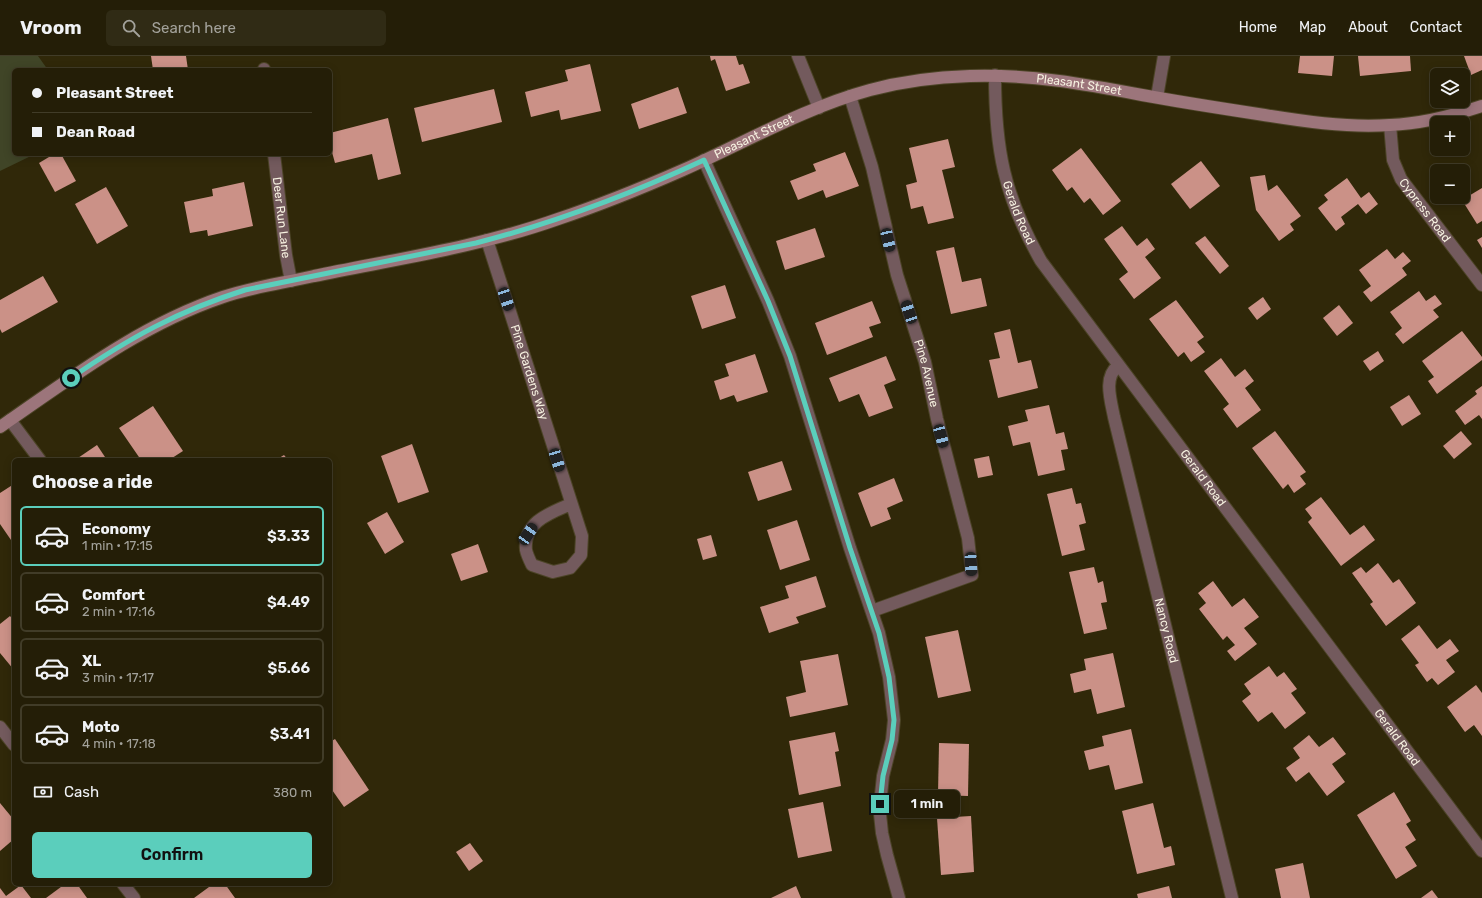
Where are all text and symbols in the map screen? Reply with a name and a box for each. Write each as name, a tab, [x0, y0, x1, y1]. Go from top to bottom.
search box	[106, 10, 386, 46]
text: Vroom	[20, 16, 82, 39]
icon: search	[120, 17, 142, 39]
text: Search here	[152, 19, 236, 37]
text: Home	[1239, 19, 1277, 36]
text: Map	[1299, 19, 1326, 36]
text: About	[1348, 19, 1388, 36]
text: Contact	[1410, 19, 1462, 36]
map controls	[1430, 68, 1470, 204]
button: layers	[1430, 68, 1470, 108]
street label: Pleasant Street	[1036, 71, 1123, 98]
text: Pleasant Street	[56, 84, 174, 102]
street label: Pleasant Street	[712, 112, 796, 162]
button: +	[1430, 116, 1470, 156]
text: Dean Road	[56, 123, 135, 141]
button: −	[1430, 164, 1470, 204]
street label: Cypress Road	[1396, 175, 1454, 245]
street label: Deer Run Lane	[270, 176, 293, 259]
street label: Gerald Road	[1000, 179, 1038, 247]
car	[879, 227, 897, 253]
car	[497, 286, 515, 312]
car	[899, 299, 919, 325]
street label: Pine Gardens Way	[508, 323, 551, 422]
street label: Pine Avenue	[911, 338, 941, 409]
route start	[62, 369, 80, 387]
car	[932, 423, 950, 449]
car	[548, 447, 566, 473]
street label: Gerald Road	[1177, 447, 1229, 509]
text: Choose a ride	[32, 471, 153, 493]
icon: car	[34, 518, 70, 554]
text: Economy	[82, 520, 151, 538]
car	[516, 521, 540, 547]
text: $3.33	[267, 527, 310, 545]
text: 1 min · 17:15	[82, 538, 153, 553]
car	[964, 552, 978, 576]
icon: car	[34, 584, 70, 620]
text: Comfort	[82, 586, 145, 604]
text: $4.49	[267, 593, 310, 611]
street label: Nancy Road	[1152, 597, 1181, 665]
text: 2 min · 17:16	[82, 604, 155, 619]
icon: car	[34, 650, 70, 686]
text: XL	[82, 652, 101, 670]
text: $5.66	[268, 659, 310, 677]
text: 3 min · 17:17	[82, 670, 154, 685]
street label: Gerald Road	[1371, 706, 1423, 769]
icon: car	[34, 716, 70, 752]
text: Moto	[82, 718, 120, 736]
text: $3.41	[270, 725, 310, 743]
text: 4 min · 17:18	[82, 736, 156, 751]
icon: cash	[32, 781, 54, 803]
text: Cash	[64, 783, 99, 801]
text: 380 m	[273, 785, 312, 800]
callout: 1 min	[894, 790, 960, 818]
route end	[871, 795, 889, 813]
text: 1 min	[911, 796, 943, 811]
button: Confirm	[32, 832, 312, 878]

